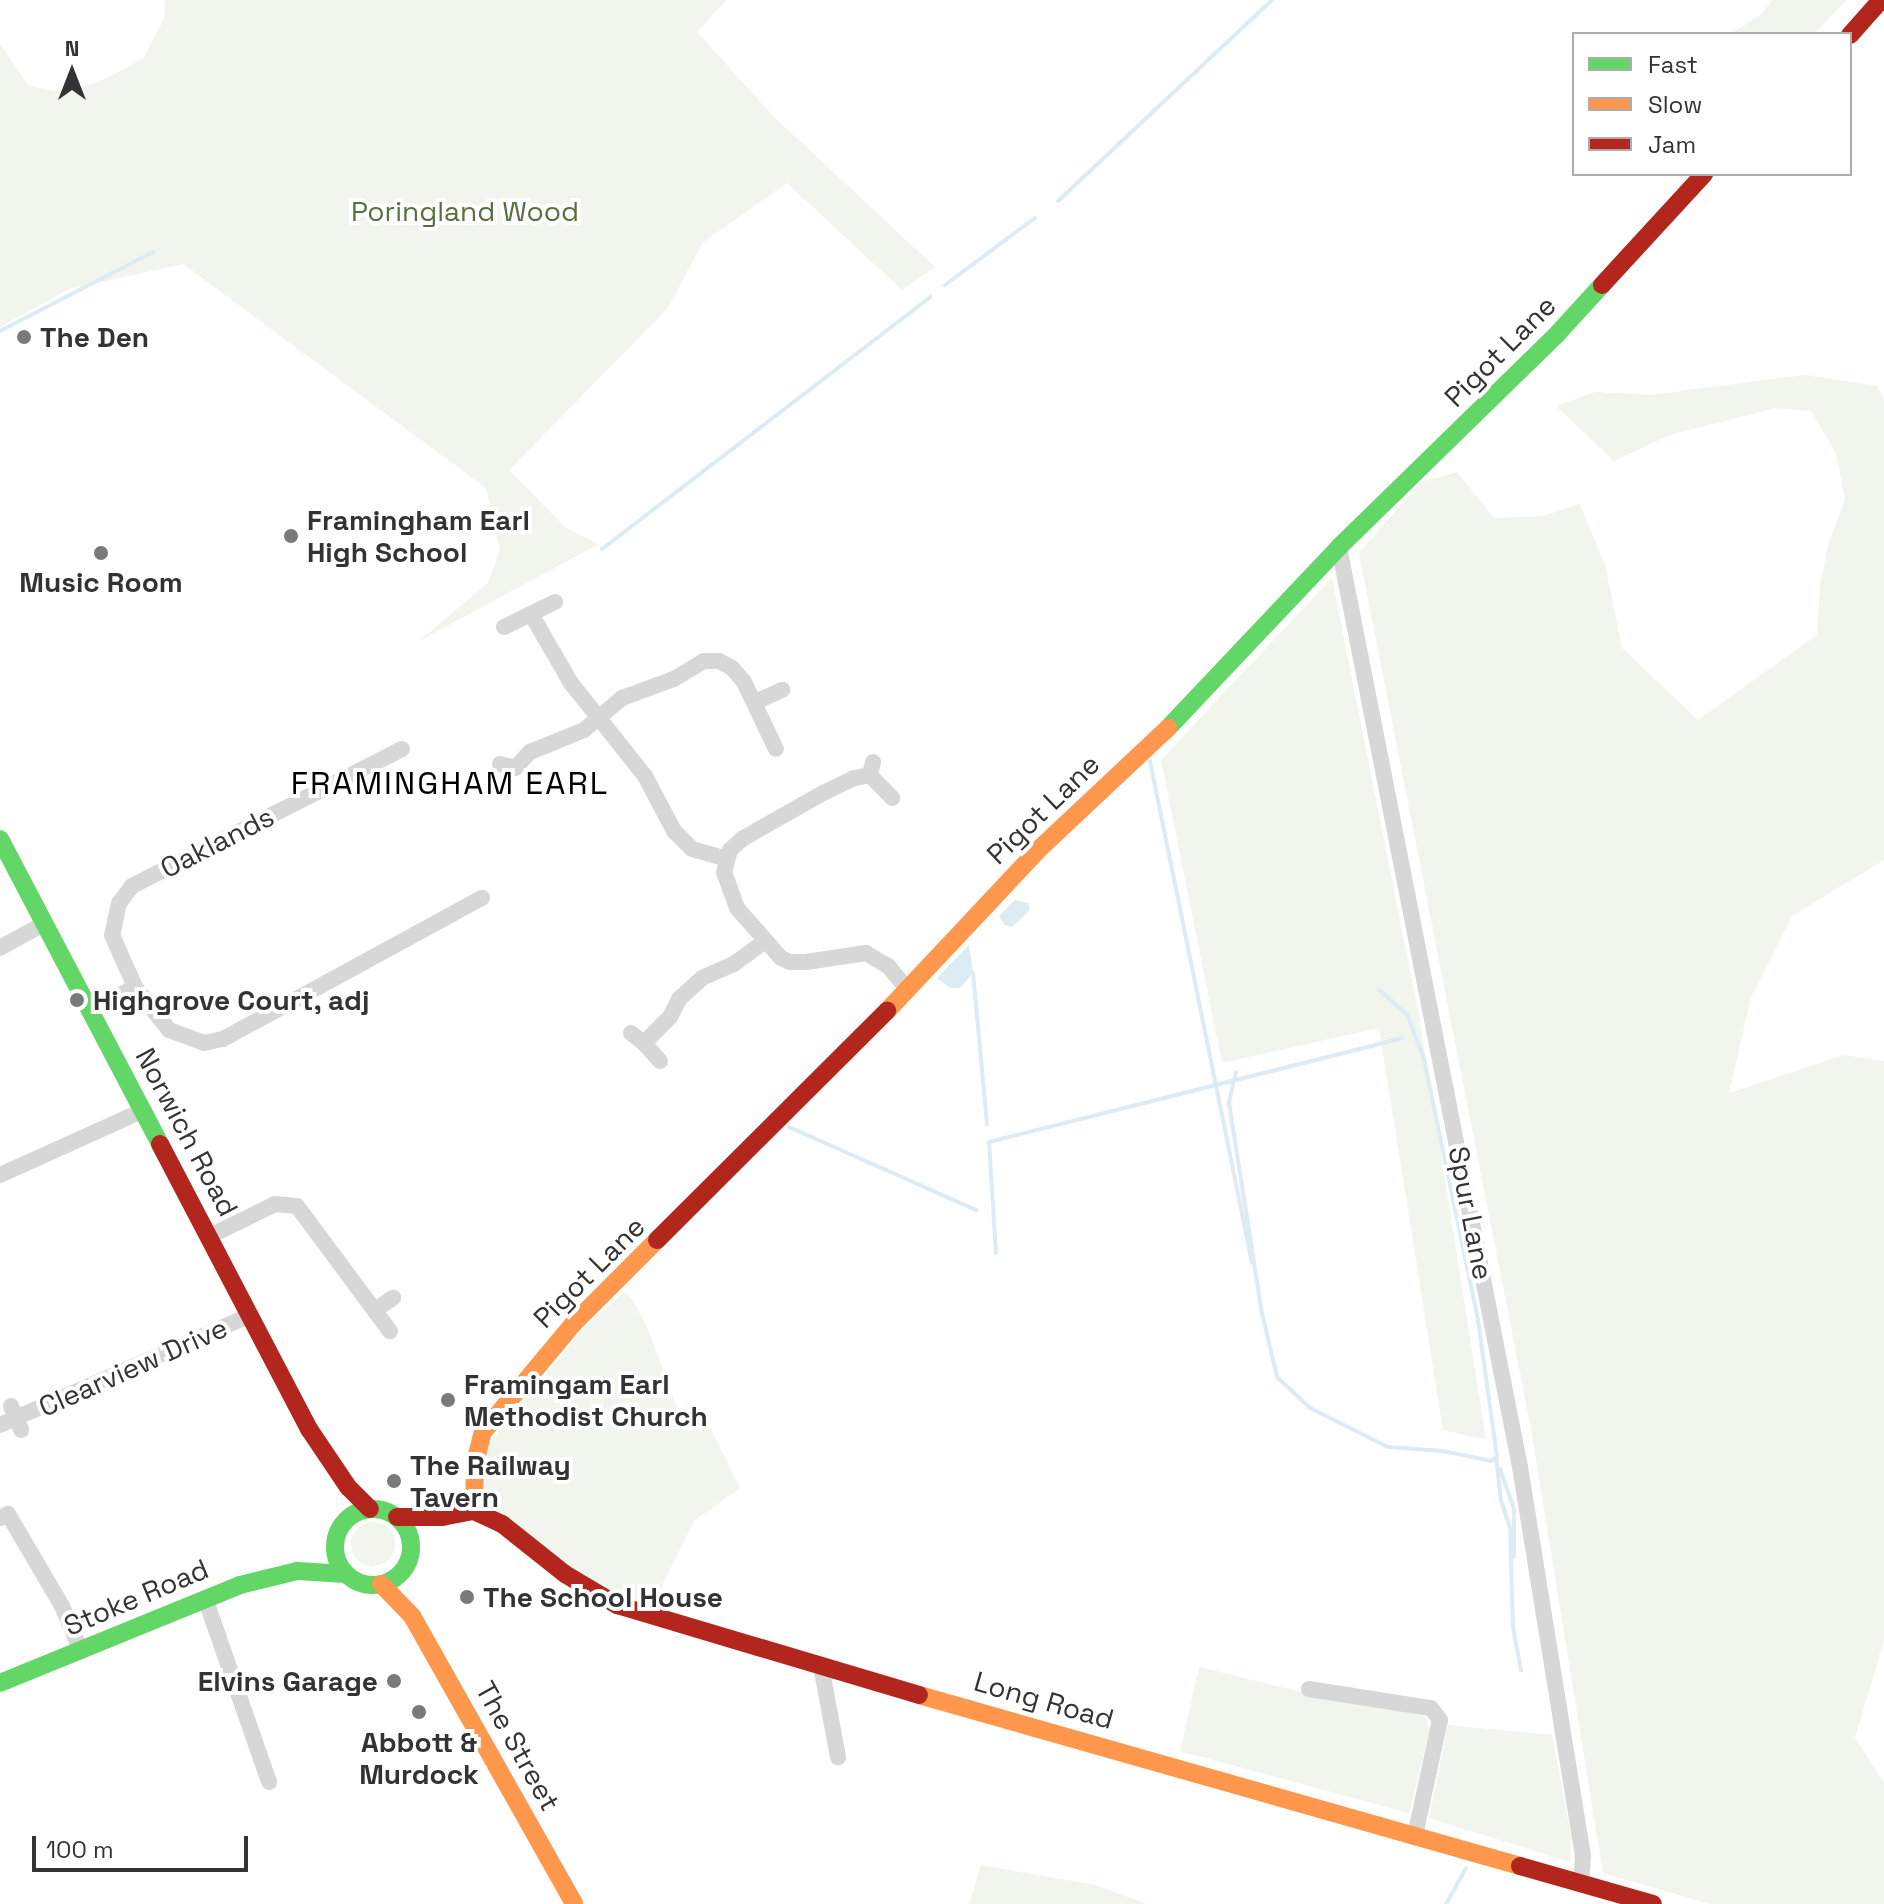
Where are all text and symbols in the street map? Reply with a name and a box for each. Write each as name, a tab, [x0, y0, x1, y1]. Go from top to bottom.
north arrow	[32, 32, 112, 112]
legend	[1572, 32, 1852, 176]
text: N	[65, 34, 79, 62]
text: Fast	[1648, 49, 1698, 80]
text: Slow	[1648, 89, 1702, 120]
text: Jam	[1648, 129, 1696, 160]
park label: Poringland Wood	[351, 194, 579, 228]
street label: Pigot Lane	[1437, 288, 1563, 414]
place label: The Den	[40, 320, 149, 354]
marker: The Den	[15, 328, 33, 346]
place label: Framingham Earl High School	[307, 503, 530, 569]
marker: Framingham Earl High School	[282, 527, 300, 545]
marker: Music Room	[92, 544, 110, 562]
place label: Music Room	[19, 565, 183, 599]
street label: Pigot Lane	[980, 747, 1106, 871]
district label: FRAMINGHAM EARL	[291, 764, 609, 802]
street label: Oaklands	[155, 799, 279, 885]
place label: Highgrove Court, adj	[93, 983, 370, 1017]
marker: Highgrove Court, adj	[68, 991, 86, 1009]
street label: Norwich Road	[129, 1042, 245, 1222]
street label: Spur Lane	[1442, 1143, 1500, 1283]
street label: Pigot Lane	[526, 1209, 652, 1335]
street label: Clearview Drive	[33, 1310, 233, 1424]
place label: Framingam Earl Methodist Church	[464, 1367, 708, 1433]
marker: Framingam Earl Methodist Church	[439, 1391, 457, 1409]
place label: The Railway Tavern	[410, 1448, 571, 1514]
marker: The Railway Tavern	[385, 1472, 403, 1490]
street label: Stoke Road	[59, 1552, 213, 1642]
place label: The School House	[483, 1580, 723, 1614]
marker: The School House	[458, 1588, 476, 1606]
place label: Elvins Garage	[198, 1664, 378, 1698]
street label: Long Road	[970, 1664, 1118, 1736]
marker: Elvins Garage	[385, 1672, 403, 1690]
street label: The Street	[469, 1675, 567, 1817]
marker: Abbott & Murdock	[410, 1703, 428, 1721]
place label: Abbott & Murdock	[359, 1725, 479, 1791]
scale bar	[36, 1820, 252, 1870]
text: 100 m	[46, 1834, 114, 1865]

